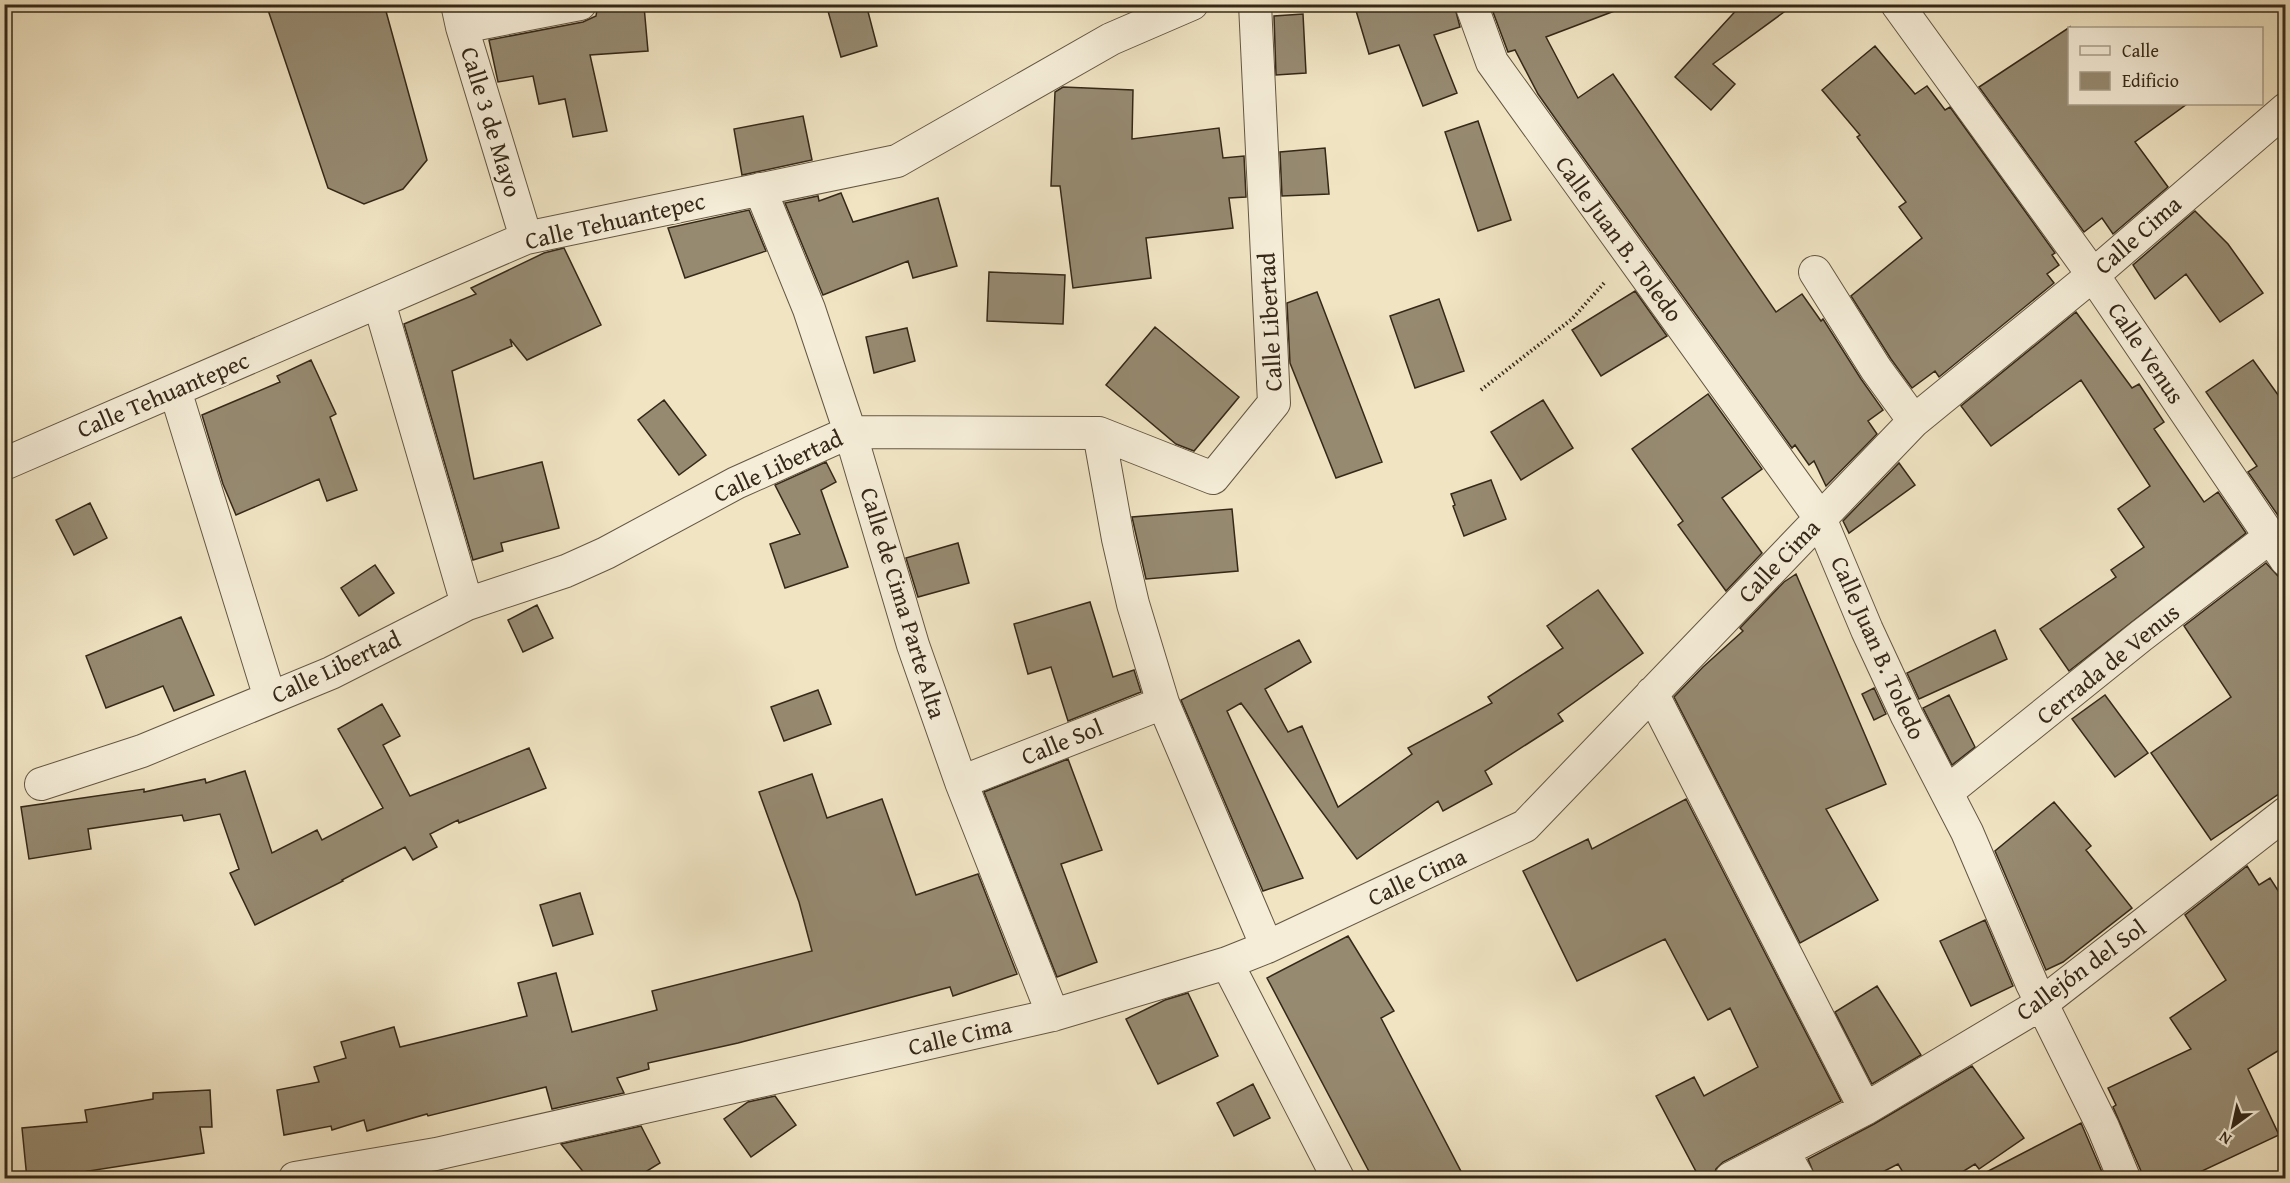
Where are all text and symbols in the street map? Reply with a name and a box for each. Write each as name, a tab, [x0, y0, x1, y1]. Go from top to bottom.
legend	[2068, 27, 2263, 105]
text: Calle	[2122, 37, 2159, 64]
street label: Calle 3 de Mayo	[452, 42, 531, 201]
text: Edificio	[2122, 67, 2179, 94]
street label: Calle Juan B. Toledo	[1547, 148, 1692, 329]
street label: Calle Tehuantepec	[521, 183, 709, 258]
street label: Calle Cima	[2087, 186, 2189, 282]
street label: Calle Libertad	[1248, 251, 1291, 392]
street label: Calle Venus	[2099, 295, 2193, 411]
street label: Calle Tehuantepec	[71, 342, 255, 447]
street label: Calle Libertad	[707, 420, 848, 511]
street label: Calle de Cima Parte Alta	[852, 483, 955, 723]
street label: Calle Cima	[1730, 510, 1828, 611]
street label: Calle Juan B. Toledo	[1822, 550, 1935, 745]
street label: Cerrada de Venus	[2028, 595, 2187, 732]
street label: Calle Libertad	[265, 621, 406, 712]
street label: Calle Sol	[1016, 709, 1108, 774]
street label: Calle Cima	[1362, 838, 1472, 915]
street label: Callejón del Sol	[2008, 910, 2153, 1029]
street label: Calle Cima	[905, 1006, 1016, 1064]
north arrow	[2203, 1096, 2263, 1156]
text: N	[2214, 1125, 2236, 1152]

